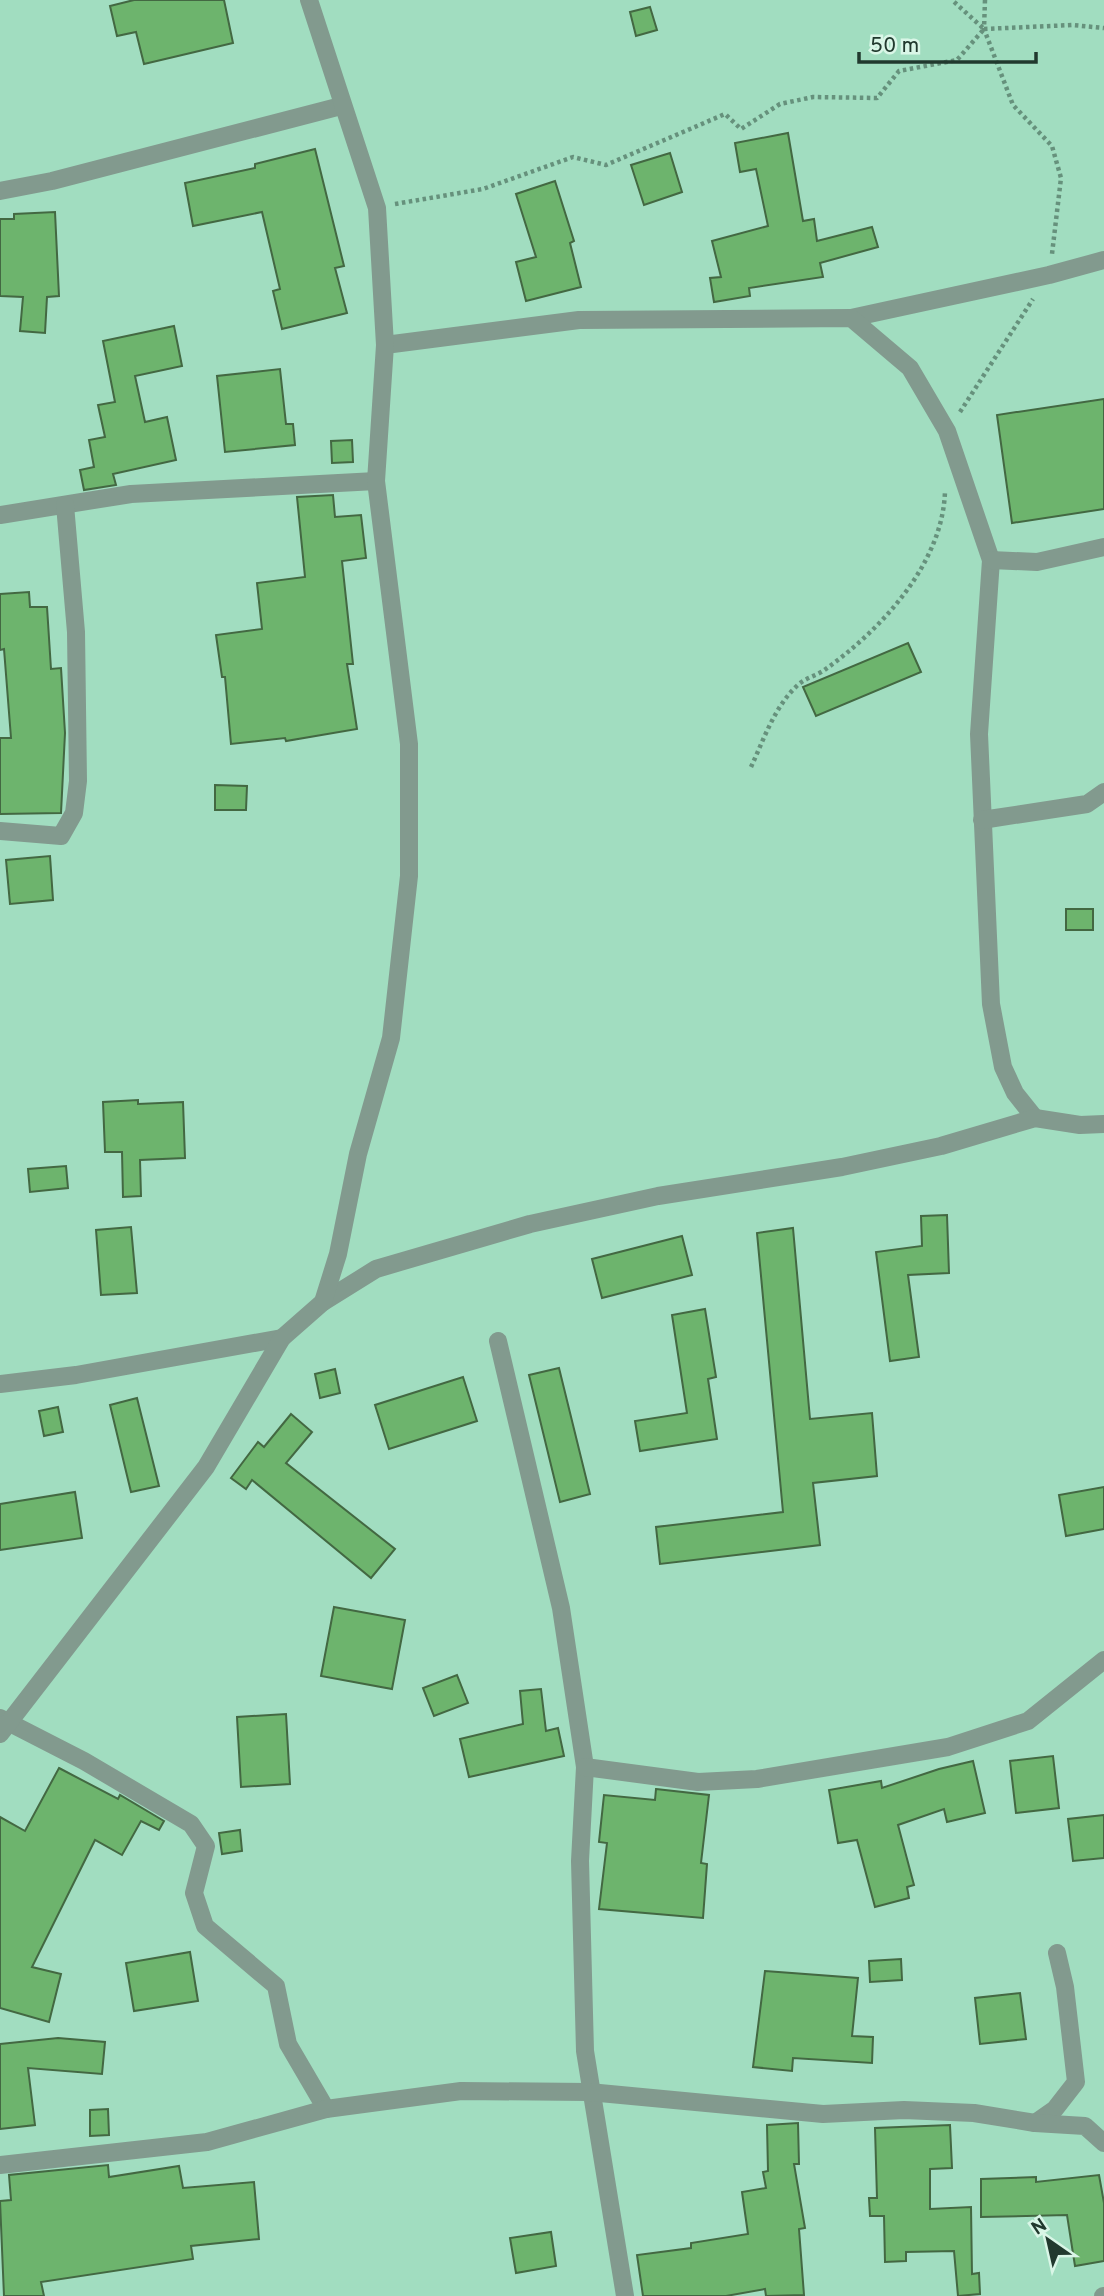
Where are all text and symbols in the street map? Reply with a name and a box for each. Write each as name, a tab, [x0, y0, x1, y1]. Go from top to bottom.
scale bar	[859, 21, 1036, 65]
text: 50 m	[870, 33, 919, 60]
north arrow	[1013, 2205, 1083, 2275]
text: N	[1027, 2214, 1052, 2241]

